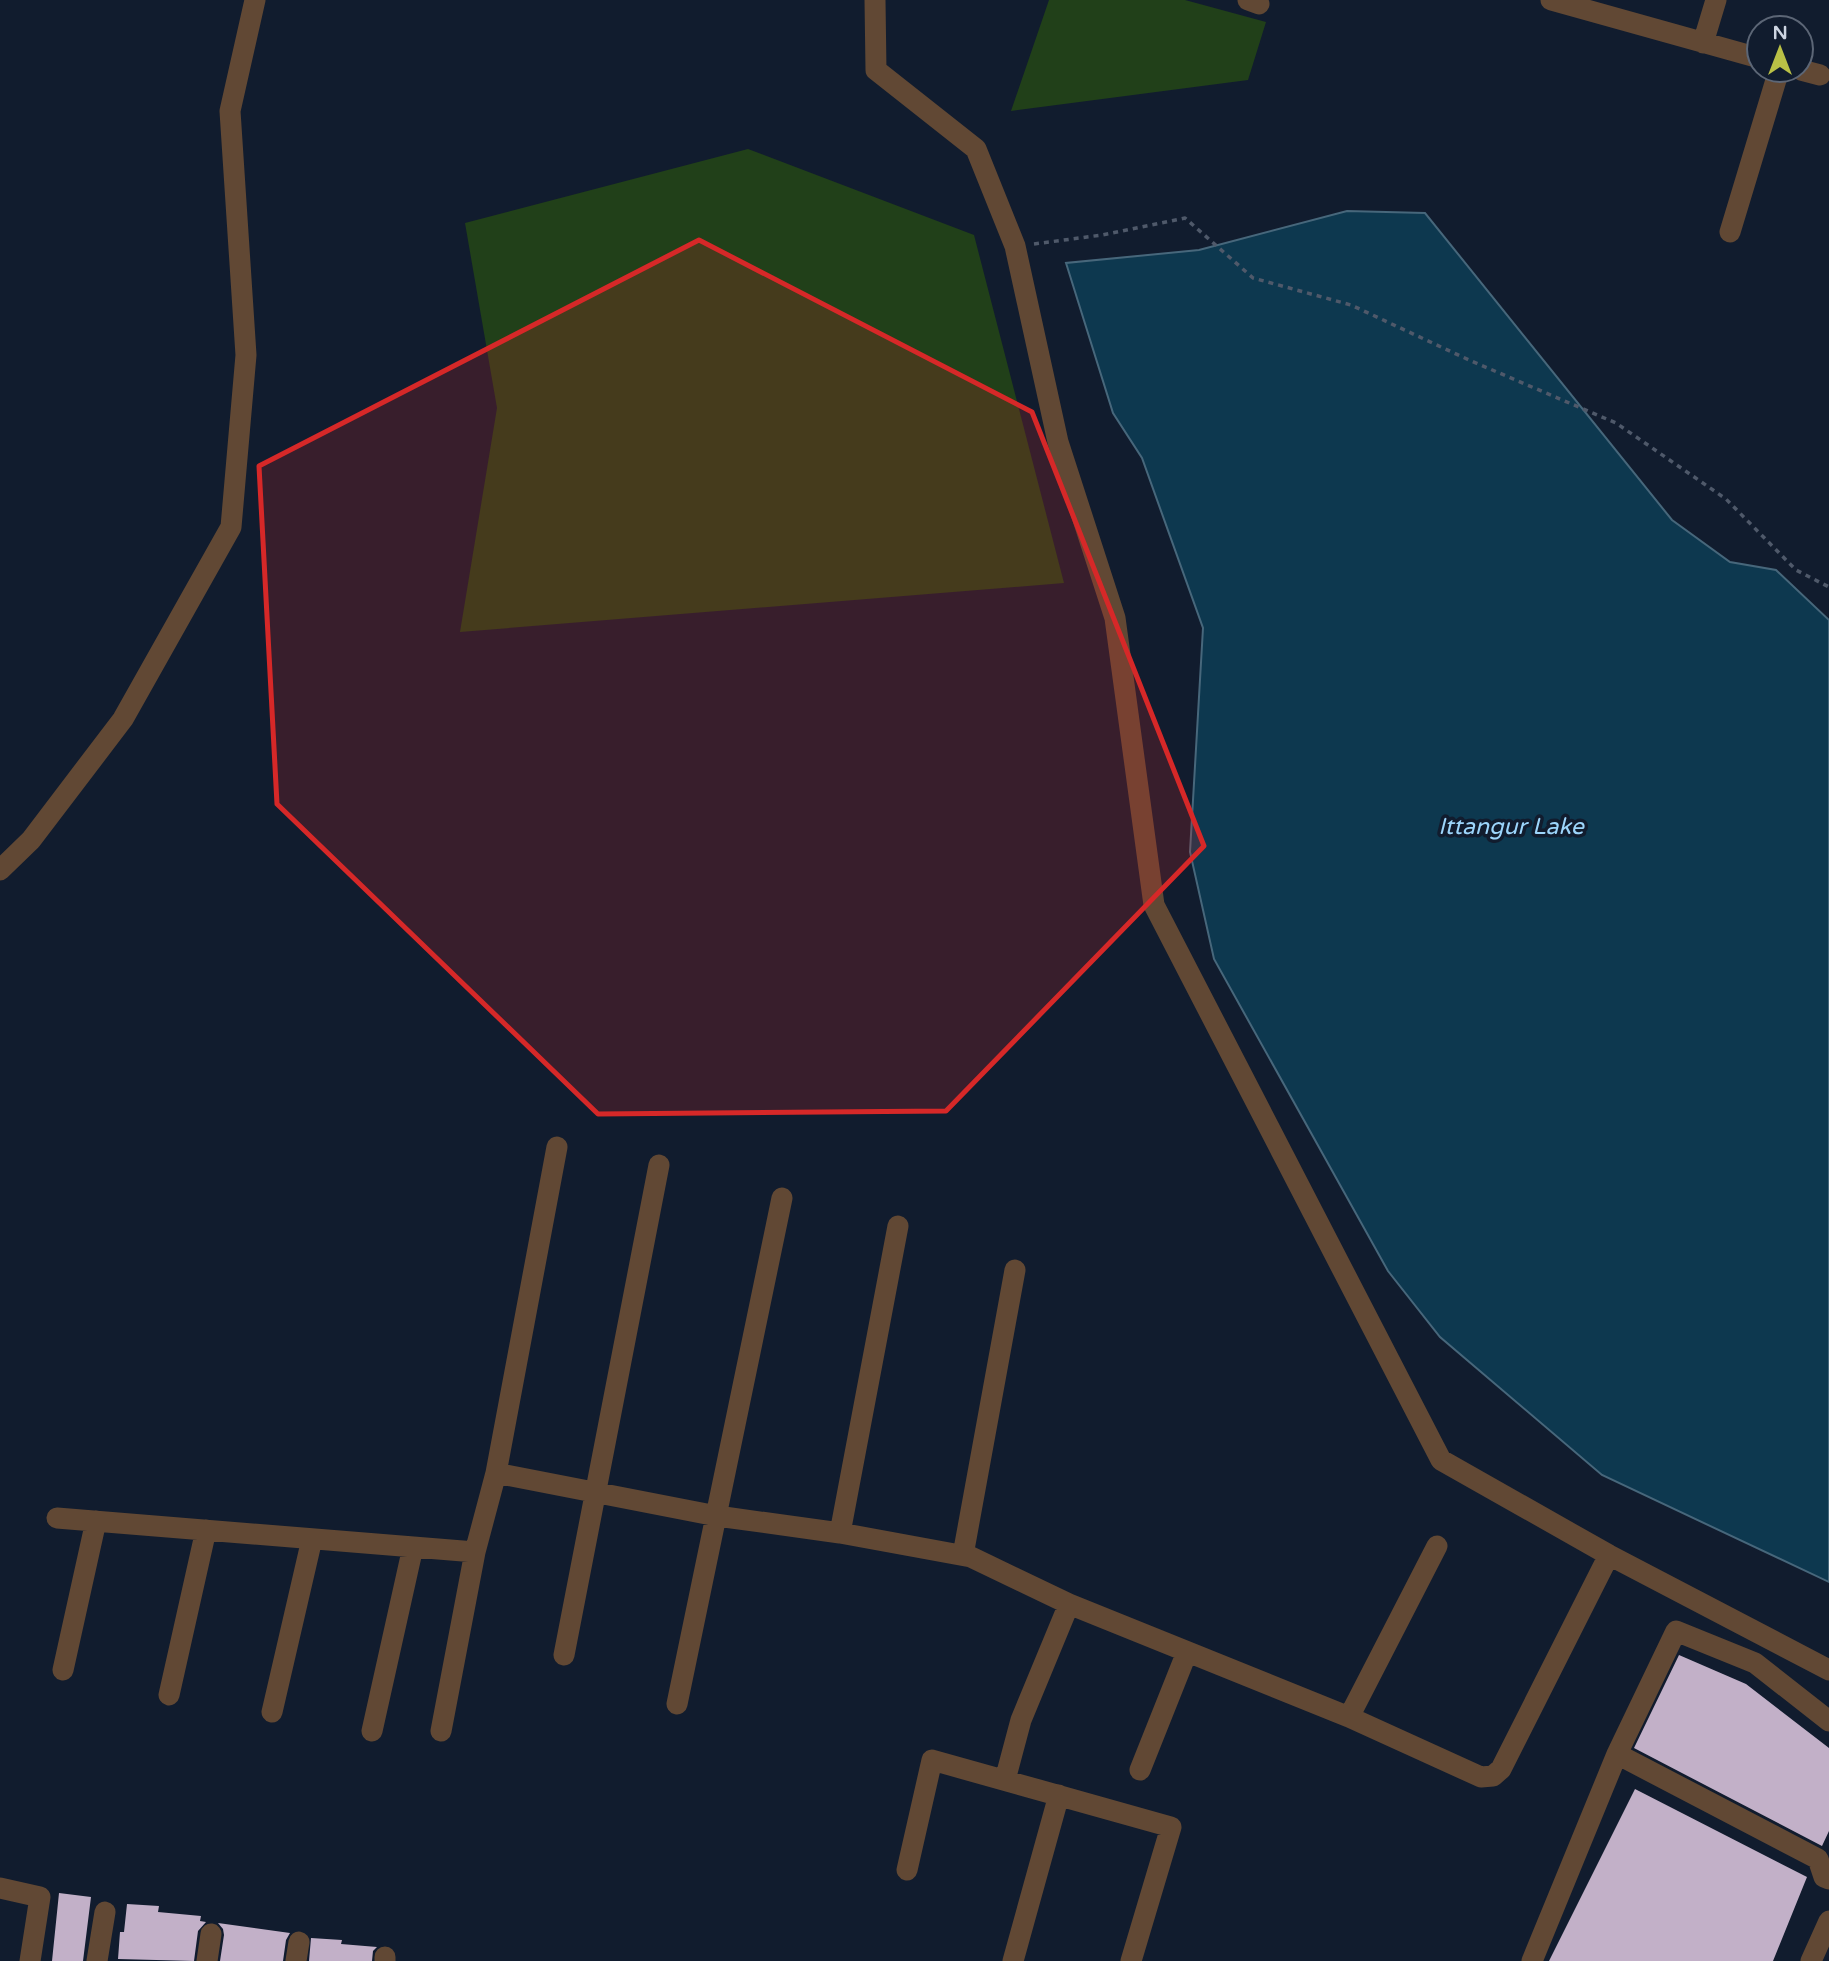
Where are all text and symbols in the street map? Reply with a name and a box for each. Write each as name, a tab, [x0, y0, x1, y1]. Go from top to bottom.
north arrow	[1745, 14, 1815, 84]
text: N	[1772, 22, 1788, 44]
water label: Ittangur Lake	[1438, 813, 1586, 841]

